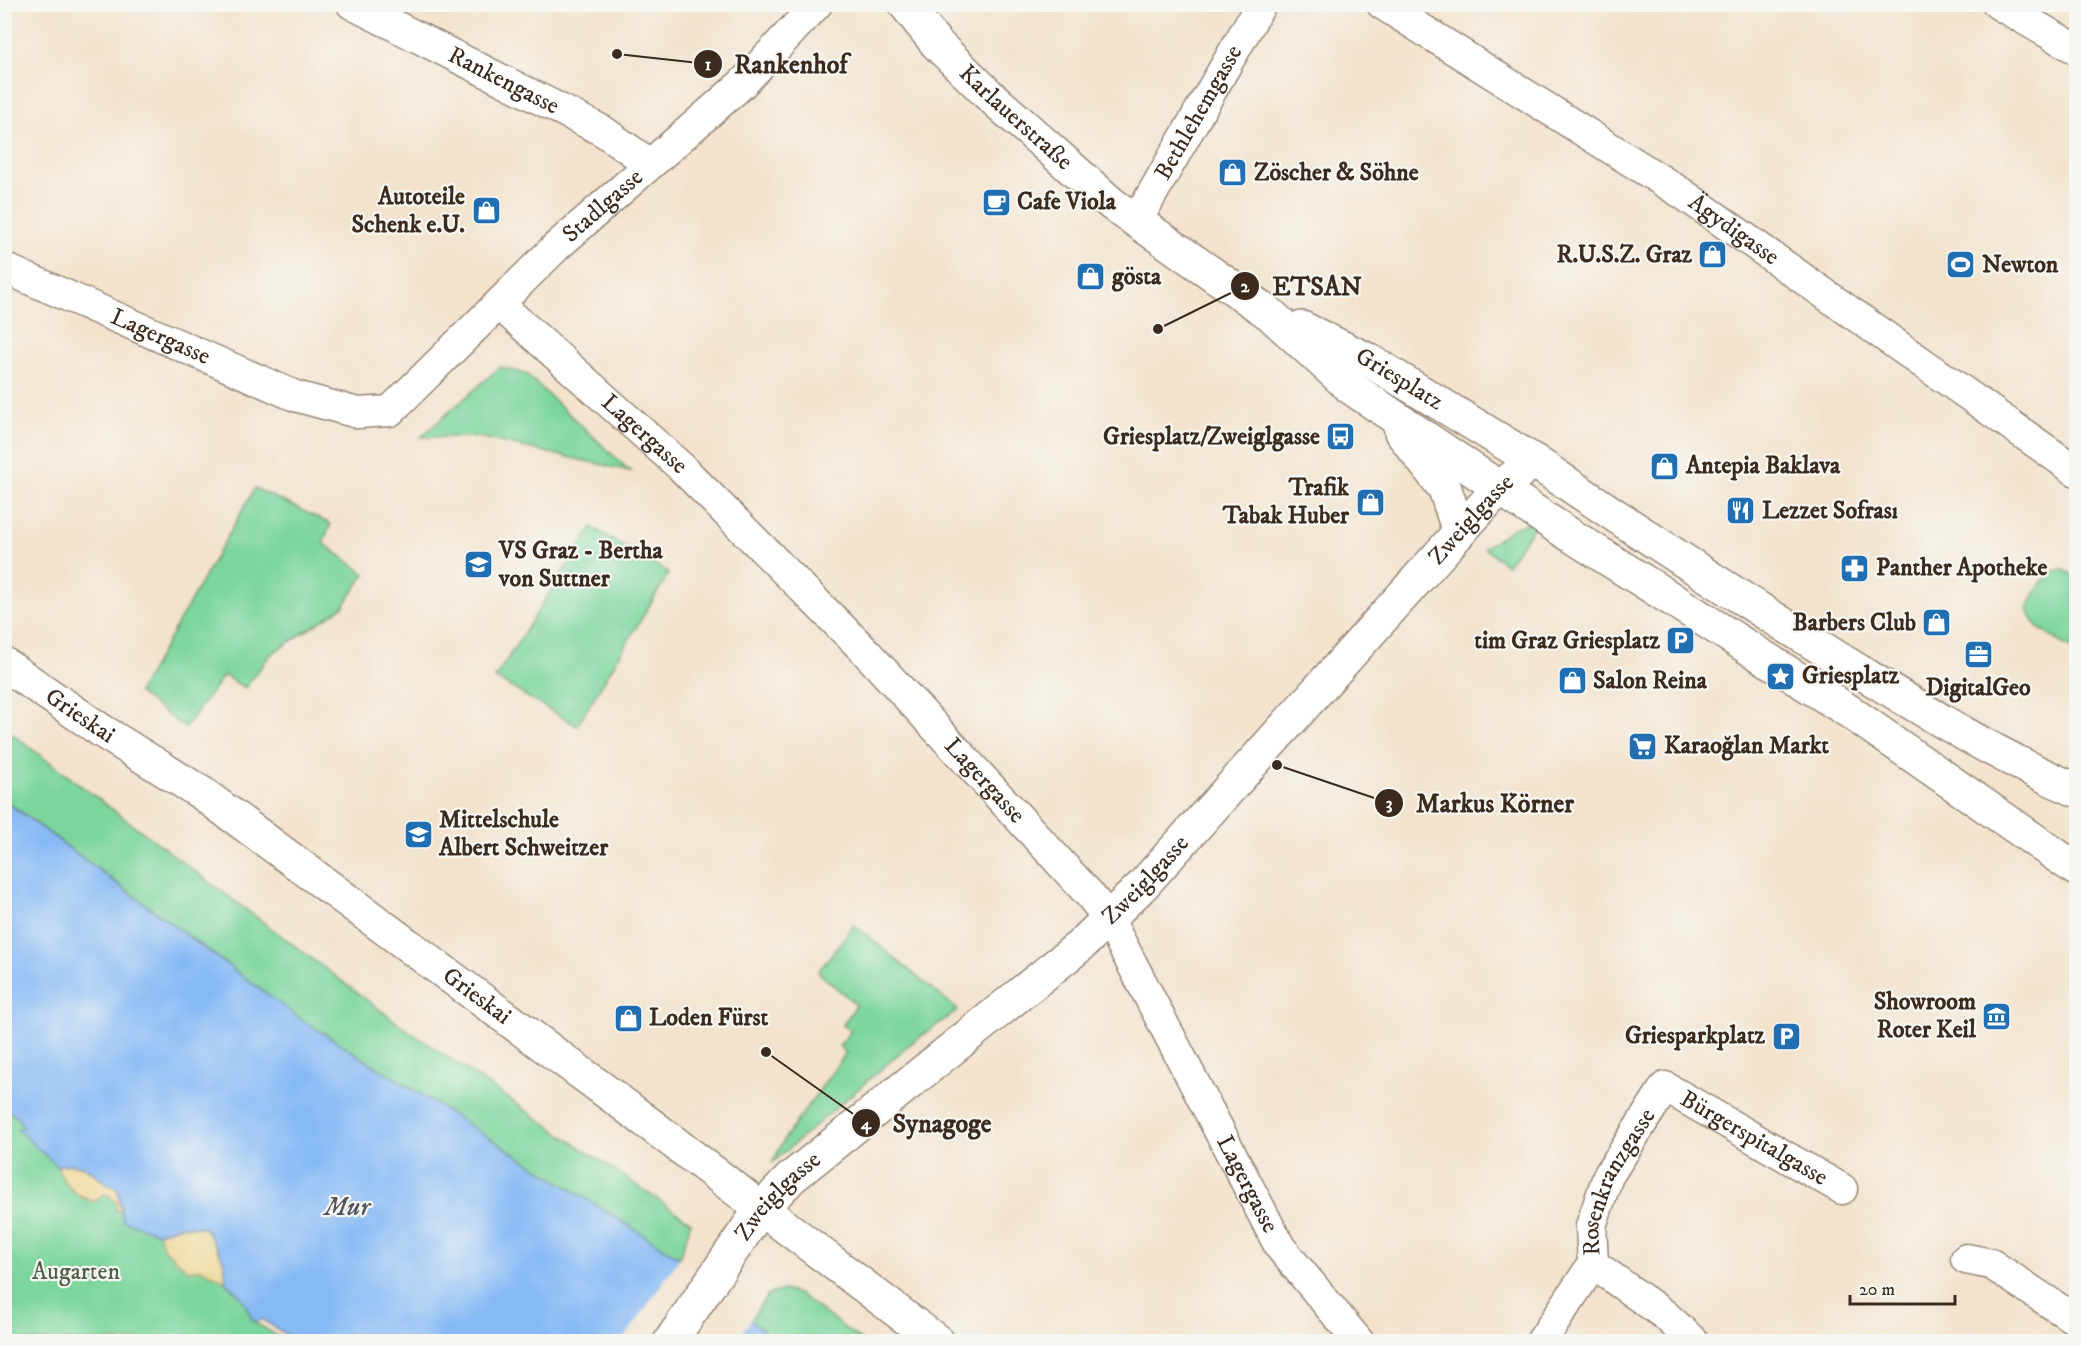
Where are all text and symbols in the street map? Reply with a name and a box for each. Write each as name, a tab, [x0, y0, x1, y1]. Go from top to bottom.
street label: Rankengasse	[443, 40, 564, 121]
street label: Bethlehemgasse	[1148, 40, 1249, 186]
callout: Rankenhof	[693, 42, 860, 86]
text: Rankenhof	[734, 49, 852, 82]
text: 1	[705, 54, 712, 76]
street label: Karlauerstraße	[952, 59, 1079, 177]
shop icon: Zöscher & Söhne	[1217, 157, 1249, 189]
place label: Zöscher & Söhne	[1254, 158, 1419, 188]
street label: Stadlgasse	[556, 162, 650, 249]
place label: Autoteile Schenk e.U.	[352, 182, 465, 240]
cafe icon: Cafe Viola	[980, 186, 1012, 218]
place label: Cafe Viola	[1017, 187, 1117, 217]
street label: Ägydigasse	[1682, 187, 1785, 272]
shop icon: Autoteile Schenk e.U.	[470, 195, 502, 227]
shop icon: R.U.S.Z. Graz	[1697, 239, 1729, 271]
place label: R.U.S.Z. Graz	[1557, 240, 1693, 270]
sports icon: Newton	[1945, 249, 1977, 281]
place label: Newton	[1982, 250, 2059, 280]
shop icon: gösta	[1075, 261, 1107, 293]
place label: gösta	[1111, 262, 1162, 292]
callout: ETSAN	[1230, 264, 1374, 308]
text: ETSAN	[1272, 271, 1362, 304]
text: 2	[1241, 276, 1251, 298]
street label: Lagergasse	[106, 302, 215, 372]
street label: Griesplatz	[1351, 341, 1449, 417]
street label: Lagergasse	[595, 388, 694, 481]
bus stop icon: Griesplatz/Zweiglgasse	[1325, 421, 1357, 453]
place label: Griesplatz/Zweiglgasse	[1103, 422, 1320, 452]
shop icon: Antepia Baklava	[1649, 450, 1681, 482]
place label: Antepia Baklava	[1685, 451, 1841, 481]
street label: Zweiglgasse	[1422, 467, 1520, 571]
place label: Trafik Tabak Huber	[1222, 473, 1350, 531]
shop icon: Trafik Tabak Huber	[1354, 486, 1386, 518]
restaurant icon: Lezzet Sofrası	[1725, 495, 1757, 527]
place label: Lezzet Sofrası	[1762, 496, 1898, 526]
place label: VS Graz - Bertha von Suttner	[498, 536, 664, 594]
school or university icon: VS Graz - Bertha von Suttner	[462, 549, 494, 581]
pharmacy icon: Panther Apotheke	[1839, 552, 1871, 584]
place label: Panther Apotheke	[1876, 553, 2048, 583]
shop icon: Barbers Club	[1921, 607, 1953, 639]
place label: Barbers Club	[1793, 608, 1916, 638]
parking icon: tim Graz Griesplatz	[1665, 625, 1697, 657]
place label: tim Graz Griesplatz	[1474, 626, 1661, 656]
office icon: DigitalGeo	[1962, 639, 1994, 671]
place icon: Griesplatz	[1765, 660, 1797, 692]
place label: Griesplatz	[1802, 661, 1900, 691]
shop icon: Salon Reina	[1556, 665, 1588, 697]
place label: Salon Reina	[1593, 666, 1708, 696]
place label: DigitalGeo	[1925, 673, 2031, 703]
street label: Grieskai	[39, 681, 120, 750]
supermarket icon: Karaoğlan Markt	[1627, 730, 1659, 762]
place label: Karaoğlan Markt	[1664, 731, 1829, 761]
street label: Lagergasse	[938, 732, 1032, 830]
callout: Markus Körner	[1374, 781, 1586, 825]
text: Markus Körner	[1416, 788, 1574, 821]
text: 3	[1386, 793, 1393, 815]
place label: Mittelschule Albert Schweitzer	[438, 805, 609, 863]
school or university icon: Mittelschule Albert Schweitzer	[402, 818, 434, 850]
street label: Zweiglgasse	[1096, 829, 1196, 931]
street label: Grieskai	[436, 961, 517, 1031]
place label: Showroom Roter Keil	[1874, 987, 1977, 1045]
museum icon: Showroom Roter Keil	[1981, 1000, 2013, 1032]
shop icon: Loden Fürst	[612, 1002, 644, 1034]
place label: Loden Fürst	[649, 1003, 769, 1033]
parking icon: Griesparkplatz	[1770, 1020, 1802, 1052]
place label: Griesparkplatz	[1625, 1021, 1766, 1051]
street label: Bürgerspitalgasse	[1675, 1084, 1833, 1193]
callout: Synagoge	[851, 1101, 1004, 1145]
street label: Rosenkranzgasse	[1576, 1103, 1662, 1256]
text: Synagoge	[892, 1108, 992, 1141]
text: 4	[860, 1113, 872, 1135]
street label: Lagergasse	[1209, 1130, 1285, 1238]
street label: Zweiglgasse	[728, 1145, 827, 1247]
water label: Mur	[322, 1191, 371, 1224]
park label: Augarten	[32, 1257, 120, 1287]
scale bar	[1850, 1268, 1955, 1306]
text: 20 m	[1859, 1279, 1895, 1301]

